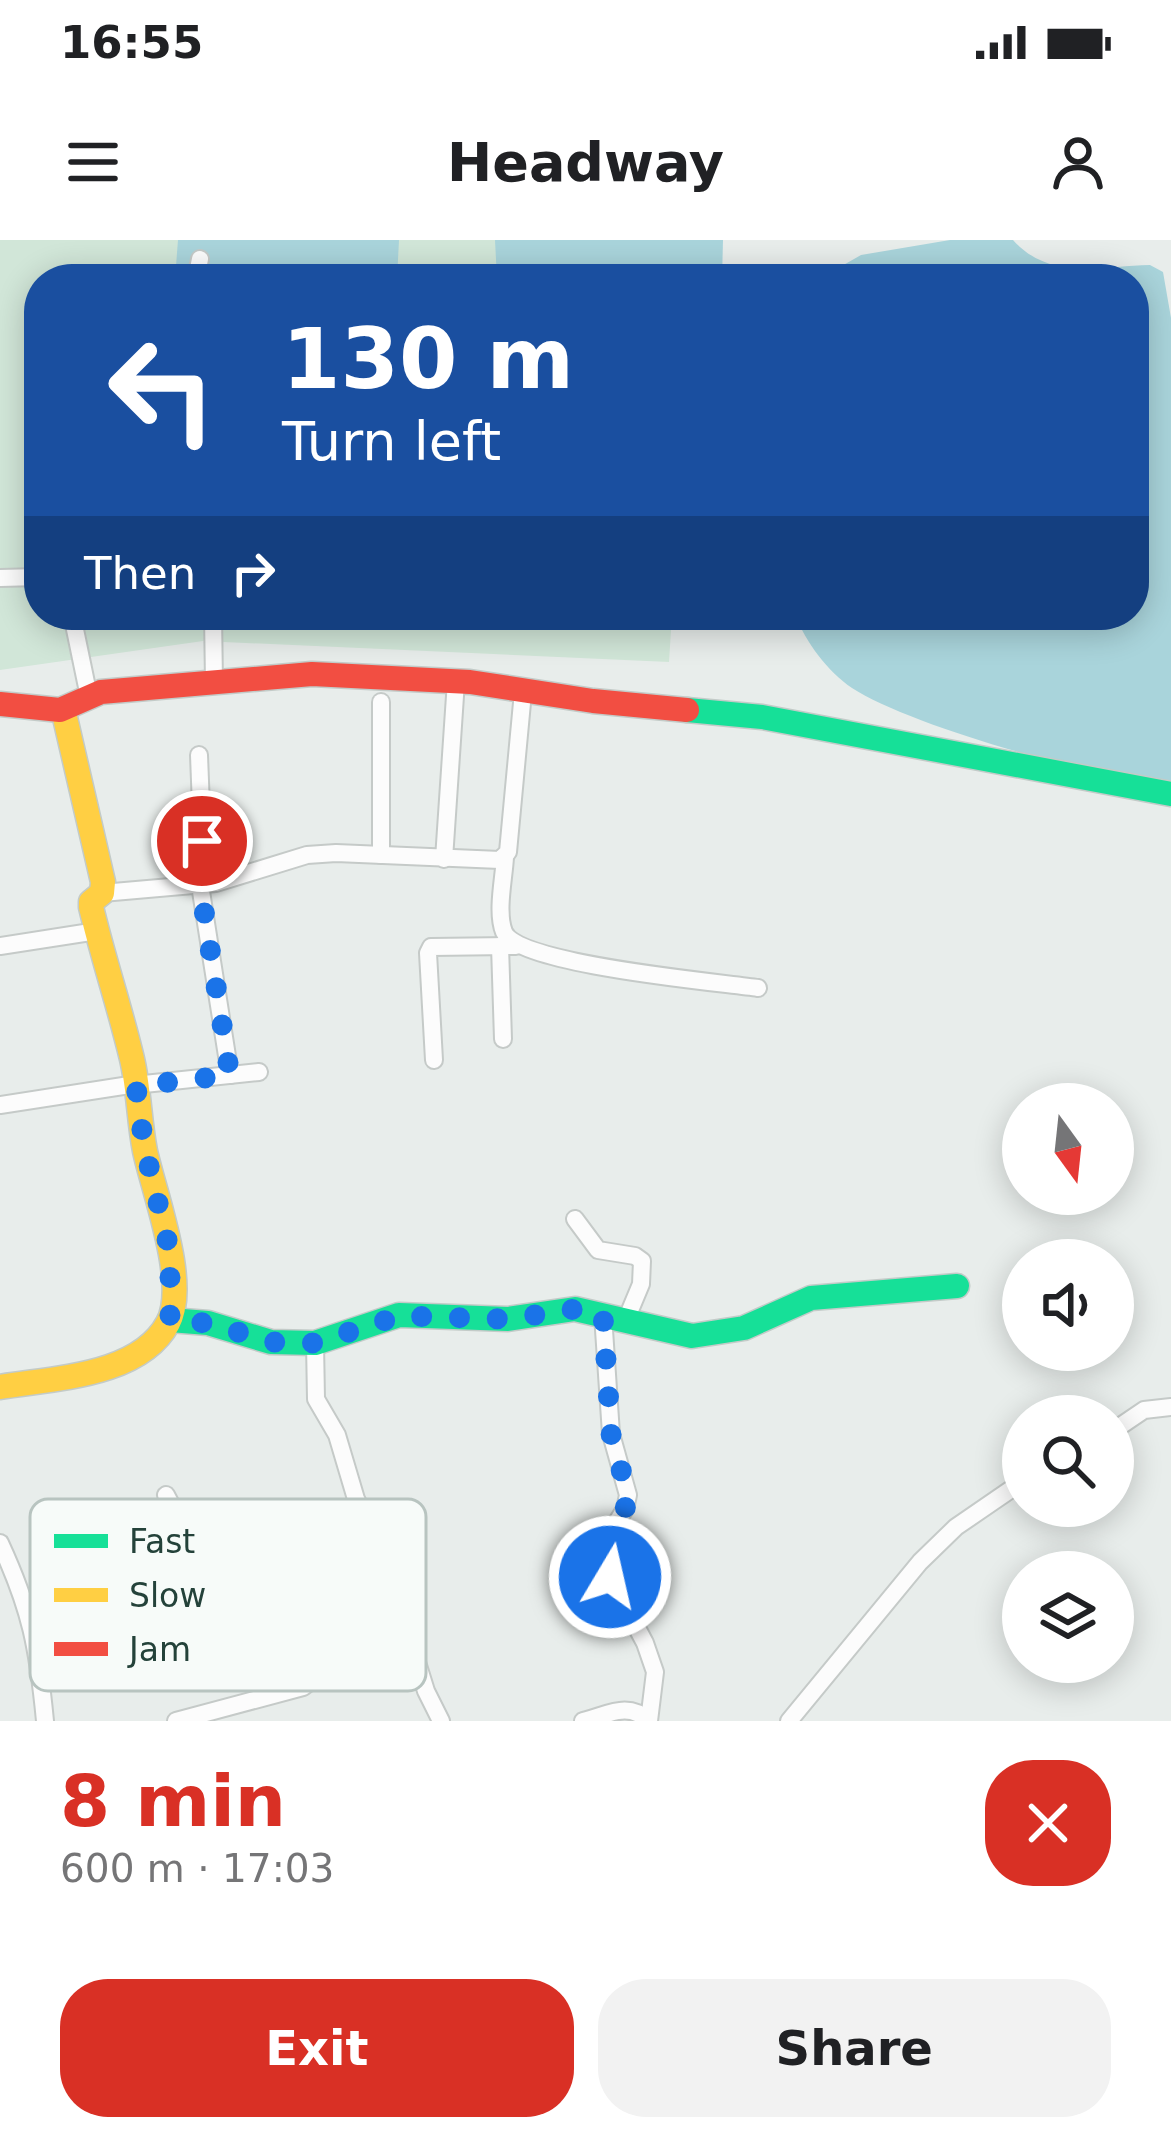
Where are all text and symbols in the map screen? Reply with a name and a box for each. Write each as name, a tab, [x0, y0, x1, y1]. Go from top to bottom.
text: 16:55	[60, 16, 203, 69]
icon: menu	[60, 129, 126, 195]
icon: person	[1045, 129, 1111, 195]
text: Headway	[447, 131, 724, 194]
text: 130 m	[282, 310, 574, 408]
icon: left	[84, 312, 240, 468]
text: Turn left	[282, 410, 501, 473]
icon: right	[220, 540, 286, 606]
text: Then	[84, 547, 196, 600]
pin	[151, 790, 253, 892]
icon: arrive	[169, 808, 235, 874]
north arrow	[1002, 1083, 1134, 1215]
map controls	[1002, 1083, 1134, 1683]
button: sound	[1002, 1239, 1134, 1371]
button: search	[1002, 1395, 1134, 1527]
legend	[30, 1499, 426, 1691]
position arrow	[547, 1514, 673, 1640]
text: Fast	[129, 1522, 195, 1561]
button: layers	[1002, 1551, 1134, 1683]
text: Slow	[129, 1576, 206, 1615]
text: Jam	[127, 1630, 191, 1669]
text: 8 min	[60, 1759, 286, 1843]
button: close	[985, 1760, 1111, 1886]
text: 600 m · 17:03	[60, 1846, 334, 1891]
button: Exit	[60, 1979, 574, 2117]
button: Share	[598, 1979, 1111, 2117]

